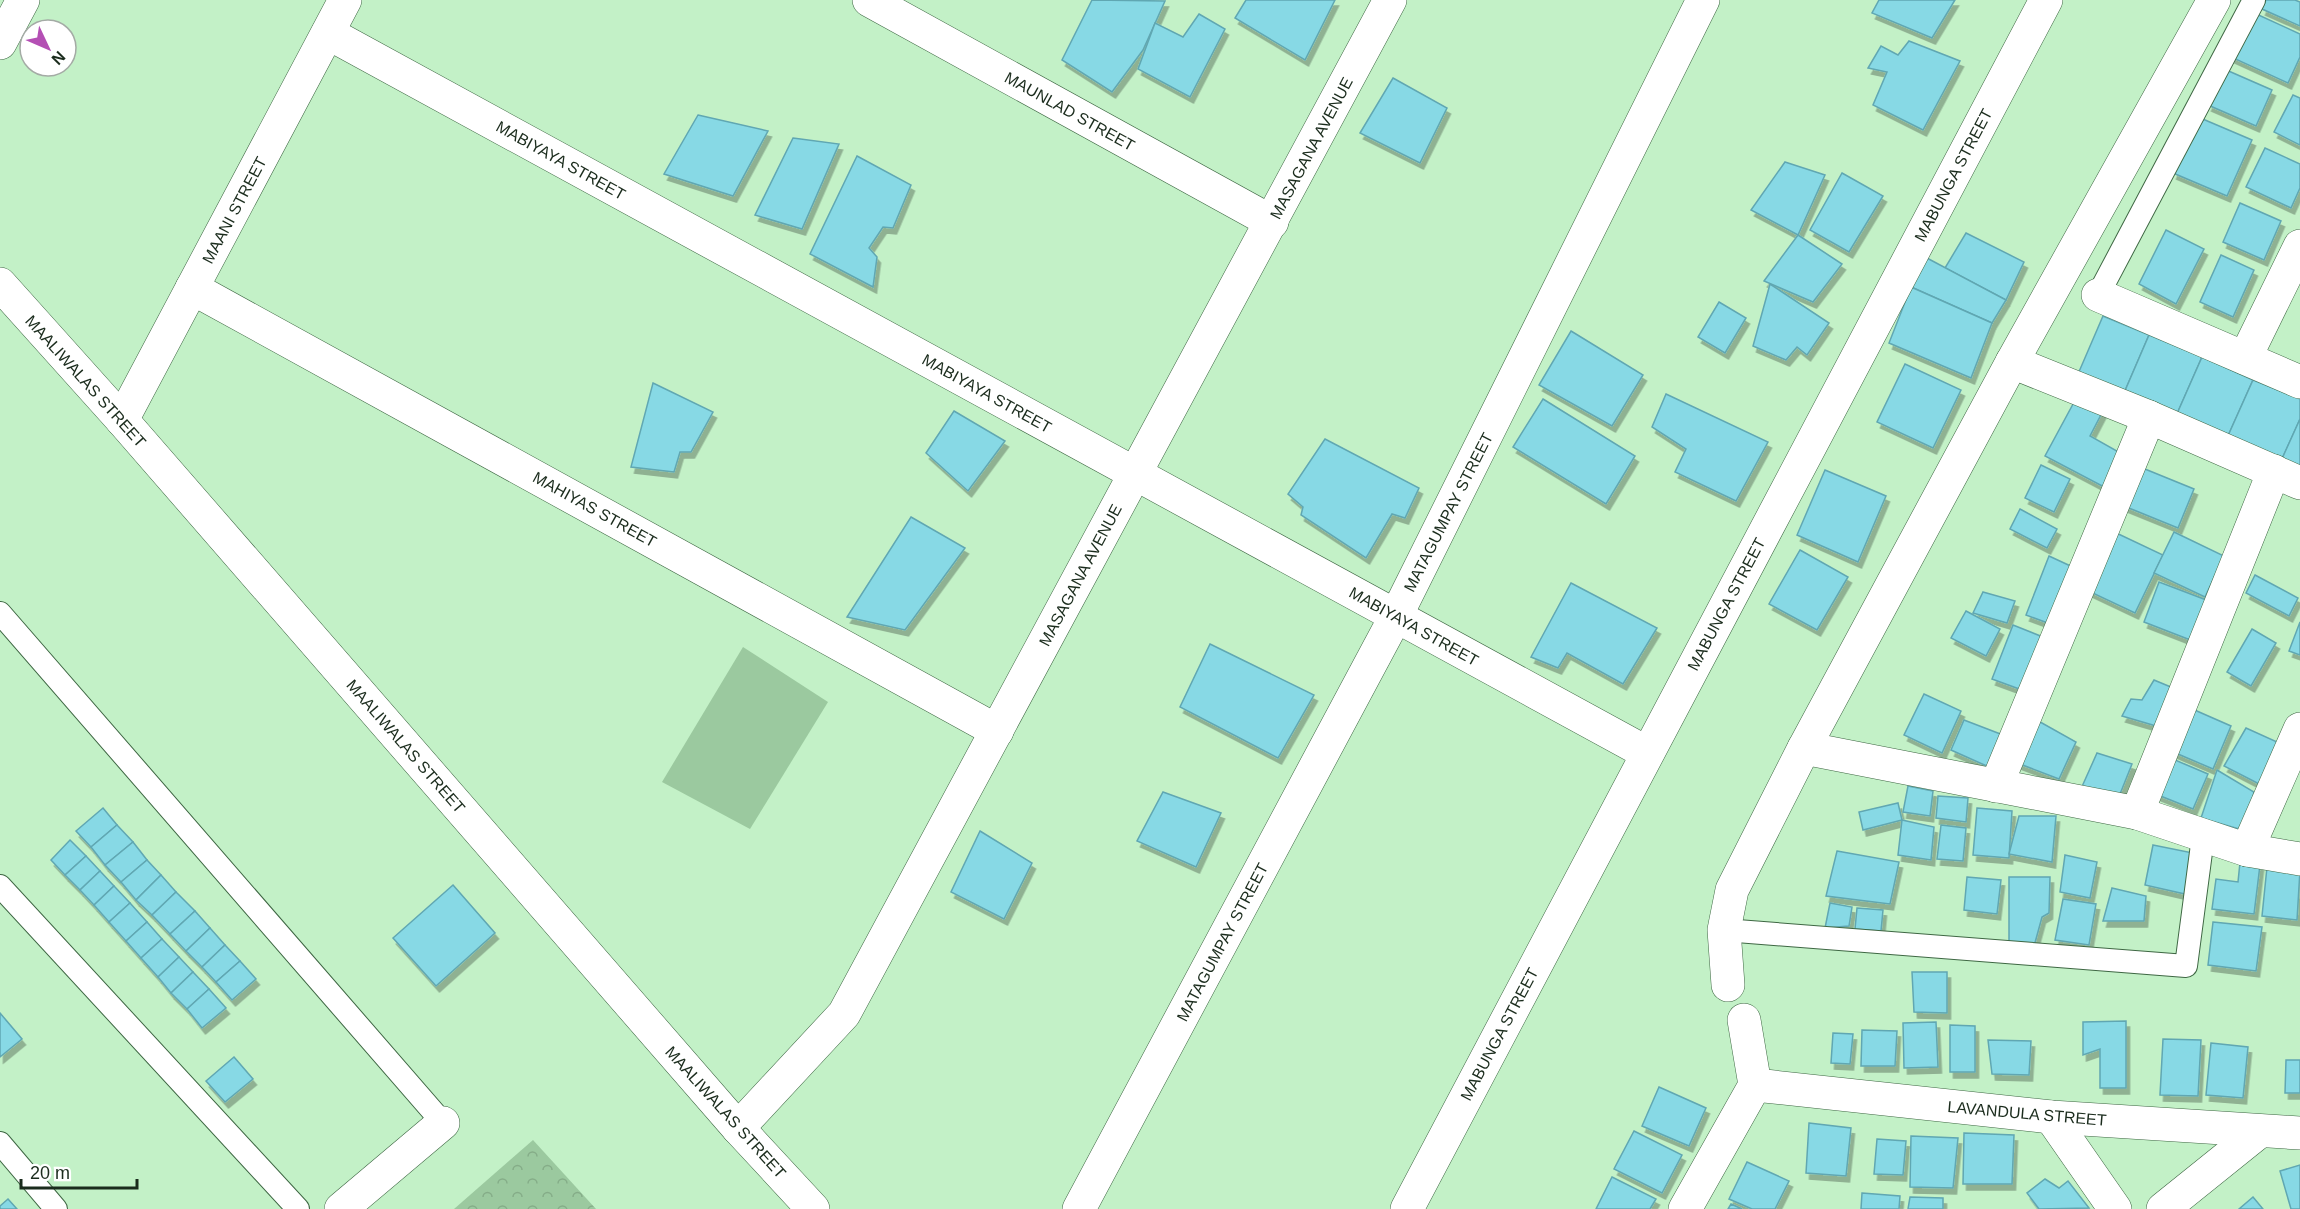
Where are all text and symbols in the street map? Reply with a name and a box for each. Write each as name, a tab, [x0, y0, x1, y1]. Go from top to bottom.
north arrow	[18, 18, 78, 78]
text: N	[48, 48, 69, 68]
street label: MAUNLAD STREET	[1002, 69, 1138, 154]
street label: MASAGANA AVENUE	[1267, 74, 1356, 222]
street label: MABUNGA STREET	[1911, 106, 1996, 244]
street label: MABIYAYA STREET	[493, 118, 628, 203]
street label: MAANI STREET	[199, 154, 270, 266]
street label: MAALIWALAS STREET	[22, 312, 149, 451]
street label: MABIYAYA STREET	[919, 351, 1054, 436]
street label: MATAGUMPAY STREET	[1401, 430, 1496, 595]
street label: MAHIYAS STREET	[530, 468, 660, 551]
street label: MASAGANA AVENUE	[1036, 501, 1125, 649]
street label: MABUNGA STREET	[1684, 535, 1769, 673]
street label: MABIYAYA STREET	[1346, 584, 1481, 669]
street label: MAALIWALAS STREET	[343, 676, 468, 817]
street label: MATAGUMPAY STREET	[1174, 860, 1271, 1024]
street label: MABUNGA STREET	[1457, 965, 1542, 1103]
street label: MAALIWALAS STREET	[662, 1043, 789, 1182]
street label: LAVANDULA STREET	[1947, 1098, 2107, 1129]
scale bar	[21, 1152, 136, 1190]
text: 20 m	[30, 1163, 70, 1183]

